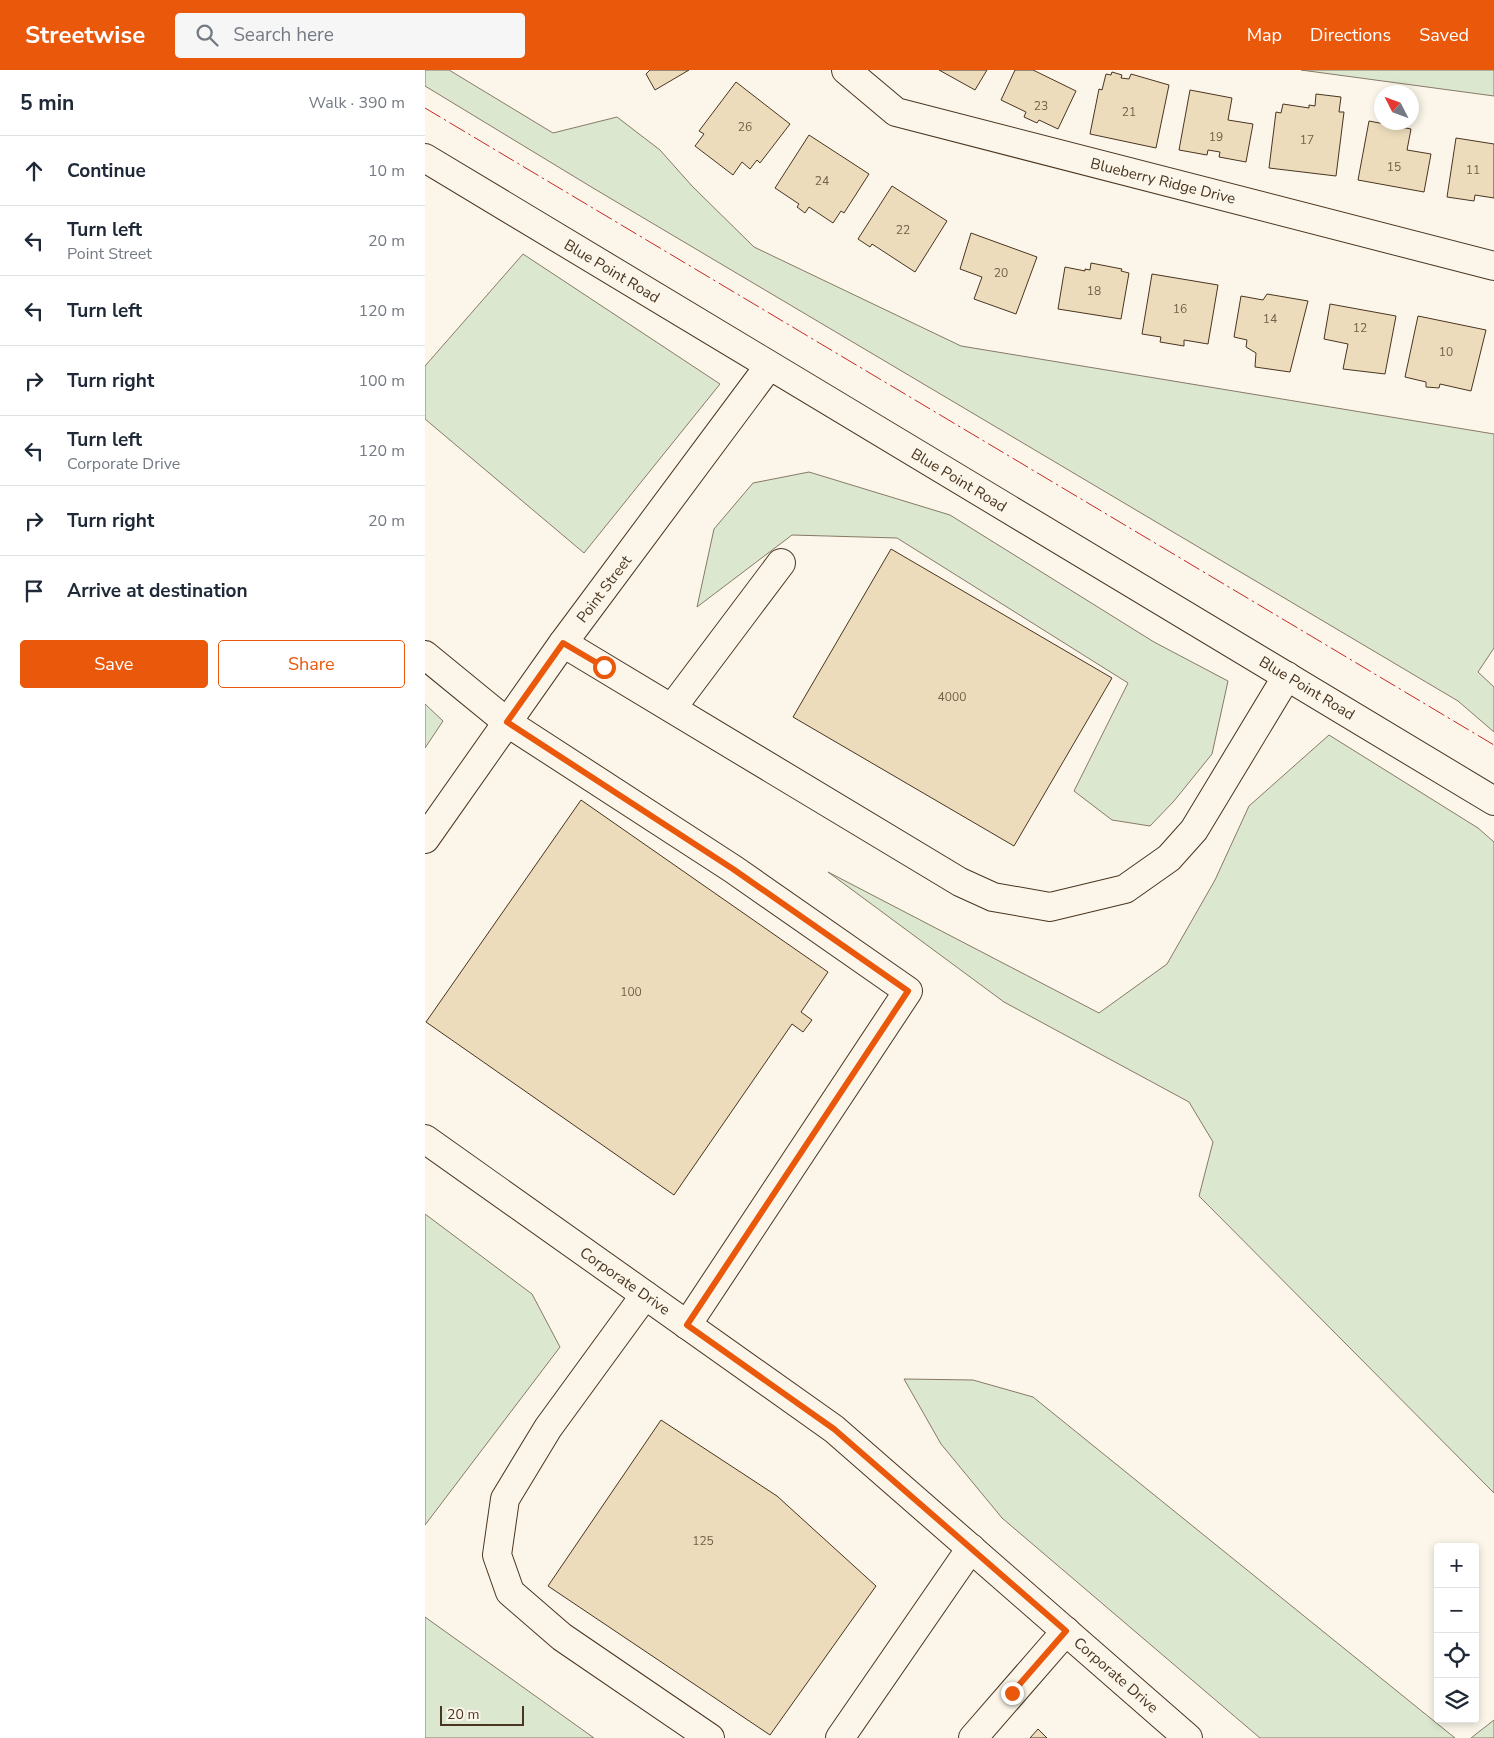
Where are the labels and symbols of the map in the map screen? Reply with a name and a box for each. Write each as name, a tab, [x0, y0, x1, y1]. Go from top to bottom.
north arrow	[1374, 85, 1419, 130]
house number: 23	[1034, 98, 1048, 114]
house number: 21	[1122, 104, 1136, 120]
house number: 26	[738, 119, 752, 135]
house number: 19	[1209, 129, 1223, 145]
house number: 17	[1300, 132, 1314, 148]
street label: Blueberry Ridge Drive	[1088, 153, 1238, 209]
house number: 15	[1387, 159, 1401, 175]
house number: 11	[1466, 162, 1480, 178]
house number: 24	[815, 173, 829, 189]
house number: 22	[896, 222, 910, 238]
street label: Blue Point Road	[560, 235, 664, 307]
house number: 20	[994, 265, 1008, 281]
house number: 18	[1087, 283, 1101, 299]
house number: 16	[1173, 301, 1187, 317]
house number: 14	[1263, 311, 1277, 327]
house number: 12	[1353, 320, 1367, 336]
house number: 10	[1439, 344, 1453, 360]
street label: Blue Point Road	[907, 444, 1011, 516]
street label: Point Street	[572, 551, 636, 627]
street label: Blue Point Road	[1255, 652, 1359, 724]
route start	[593, 656, 616, 679]
house number: 4000	[938, 689, 966, 705]
house number: 100	[620, 984, 642, 1000]
street label: Corporate Drive	[576, 1242, 674, 1320]
house number: 125	[692, 1533, 714, 1549]
street label: Corporate Drive	[1069, 1633, 1163, 1717]
route end	[1001, 1682, 1024, 1705]
scale bar	[440, 1703, 524, 1726]

